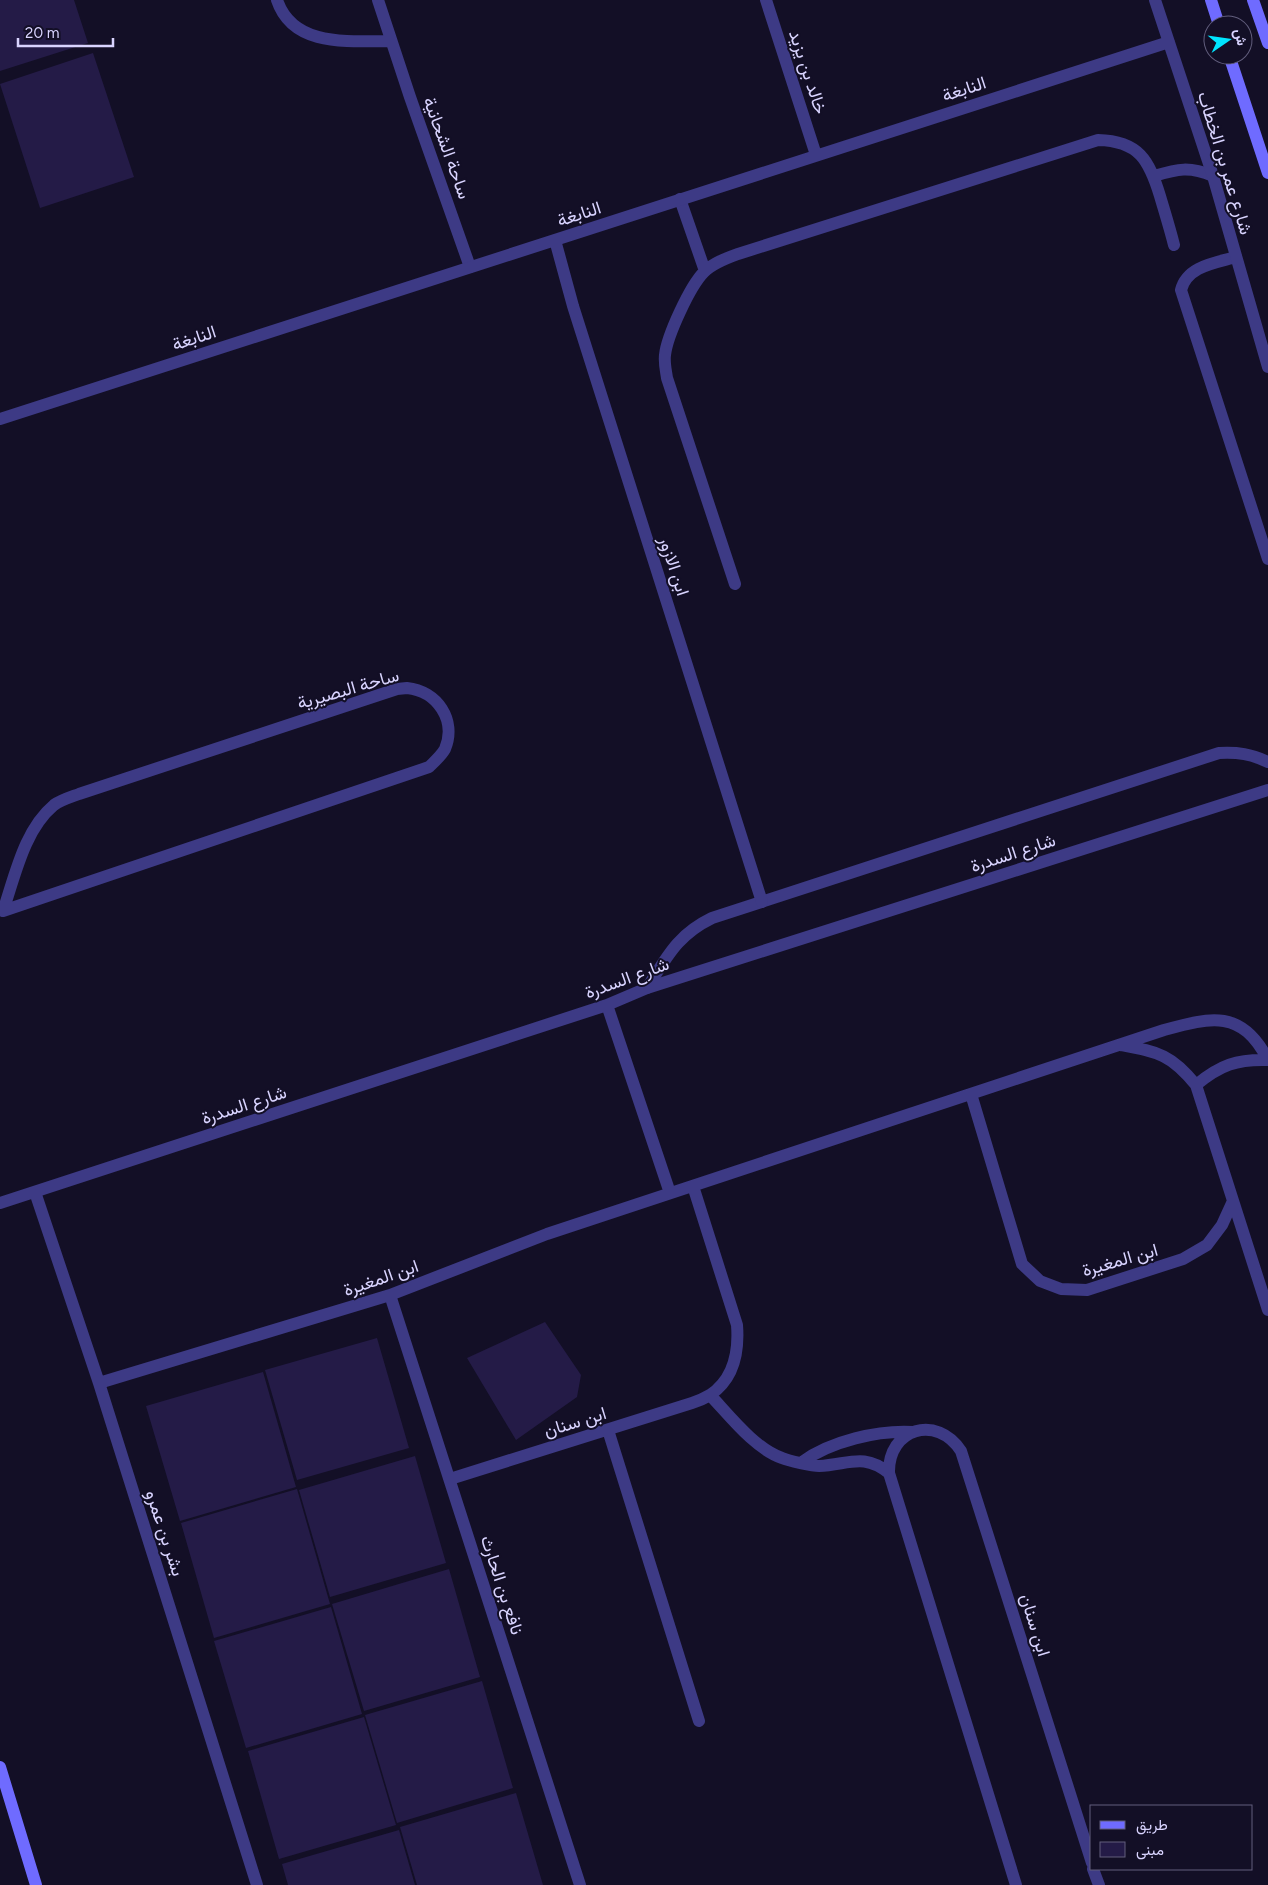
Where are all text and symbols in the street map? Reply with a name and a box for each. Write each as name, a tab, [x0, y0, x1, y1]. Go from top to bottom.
scale bar	[18, 15, 112, 47]
north arrow	[1203, 15, 1253, 65]
text: 20 m	[25, 24, 59, 42]
street label: خالد بن يزيد	[784, 27, 832, 117]
text: ش	[1230, 27, 1250, 47]
street label: النابغة	[939, 72, 989, 106]
street label: شارع عمر بن الخطاب	[1192, 89, 1257, 238]
street label: ساحة الشحانية	[418, 94, 476, 202]
street label: النابغة	[554, 197, 604, 231]
street label: النابغة	[169, 321, 219, 355]
street label: ابن الازور	[654, 532, 694, 599]
street label: ساحة البصيرية	[295, 664, 401, 714]
street label: شارع السدرة	[968, 829, 1059, 878]
street label: شارع السدرة	[582, 953, 672, 1004]
street label: شارع السدرة	[199, 1081, 290, 1130]
street label: ابن المغيرة	[1079, 1239, 1161, 1281]
street label: ابن المغيرة	[341, 1255, 421, 1301]
street label: ابن سنان	[541, 1402, 609, 1442]
street label: بشر بن عمرو	[141, 1487, 189, 1579]
street label: نافع بن الحارث	[475, 1533, 528, 1638]
street label: ابن سنان	[1015, 1591, 1055, 1659]
legend	[1090, 1805, 1253, 1870]
text: طريق	[1136, 1816, 1168, 1835]
text: مبنى	[1136, 1841, 1164, 1860]

